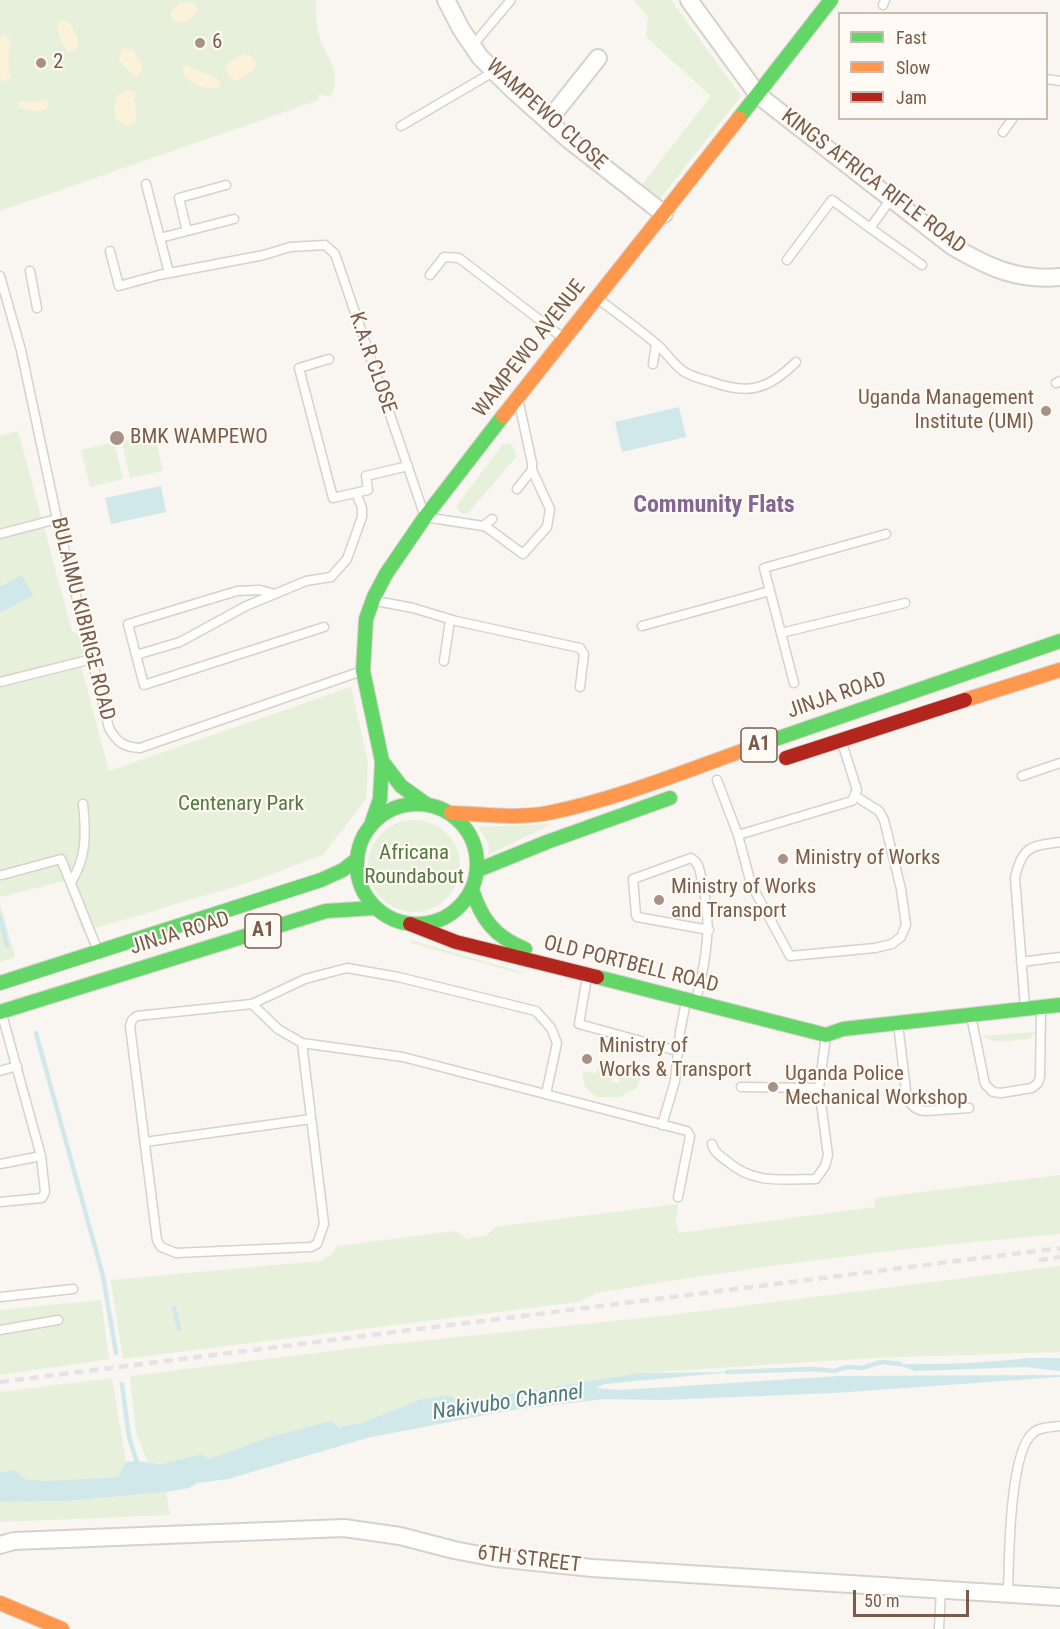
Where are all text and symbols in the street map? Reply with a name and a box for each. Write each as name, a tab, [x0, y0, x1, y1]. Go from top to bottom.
legend	[838, 12, 1048, 120]
text: Fast	[896, 27, 927, 48]
place label: 6	[212, 30, 222, 56]
marker: 6	[193, 36, 207, 50]
place label: 2	[53, 50, 63, 76]
street label: WAMPEWO CLOSE	[480, 54, 612, 176]
marker: 2	[34, 56, 48, 70]
text: Slow	[896, 57, 930, 78]
text: Jam	[896, 87, 927, 108]
street label: KINGS AFRICA RIFLE ROAD	[776, 104, 970, 260]
street label: WAMPEWO AVENUE	[468, 275, 592, 423]
street label: K.A.R CLOSE	[343, 309, 401, 417]
place label: Uganda Management Institute (UMI)	[858, 386, 1034, 436]
marker: Uganda Management Institute (UMI)	[1039, 404, 1053, 418]
place label: BMK WAMPEWO	[130, 425, 268, 451]
marker: BMK WAMPEWO	[108, 429, 126, 447]
district label: Community Flats	[633, 492, 795, 520]
street label: BULAIMU KIBIRIGE ROAD	[45, 515, 119, 723]
street label: JINJA ROAD	[784, 667, 890, 725]
road number: A1	[741, 728, 777, 762]
park label: Centenary Park	[178, 792, 304, 818]
park label: Africana Roundabout	[364, 841, 464, 891]
place label: Ministry of Works	[795, 846, 940, 872]
marker: Ministry of Works	[776, 852, 790, 866]
place label: Ministry of Works and Transport	[671, 875, 816, 925]
marker: Ministry of Works and Transport	[652, 893, 666, 907]
street label: JINJA ROAD	[127, 907, 233, 961]
road number: A1	[245, 914, 281, 948]
street label: OLD PORTBELL ROAD	[541, 931, 721, 999]
place label: Ministry of Works & Transport	[599, 1034, 752, 1084]
marker: Ministry of Works & Transport	[580, 1052, 594, 1066]
place label: Uganda Police Mechanical Workshop	[785, 1062, 968, 1112]
marker: Uganda Police Mechanical Workshop	[766, 1080, 780, 1094]
water label: Nakivubo Channel	[431, 1379, 585, 1427]
street label: 6TH STREET	[476, 1541, 582, 1579]
scale bar	[856, 1578, 972, 1616]
text: 50 m	[864, 1590, 899, 1611]

